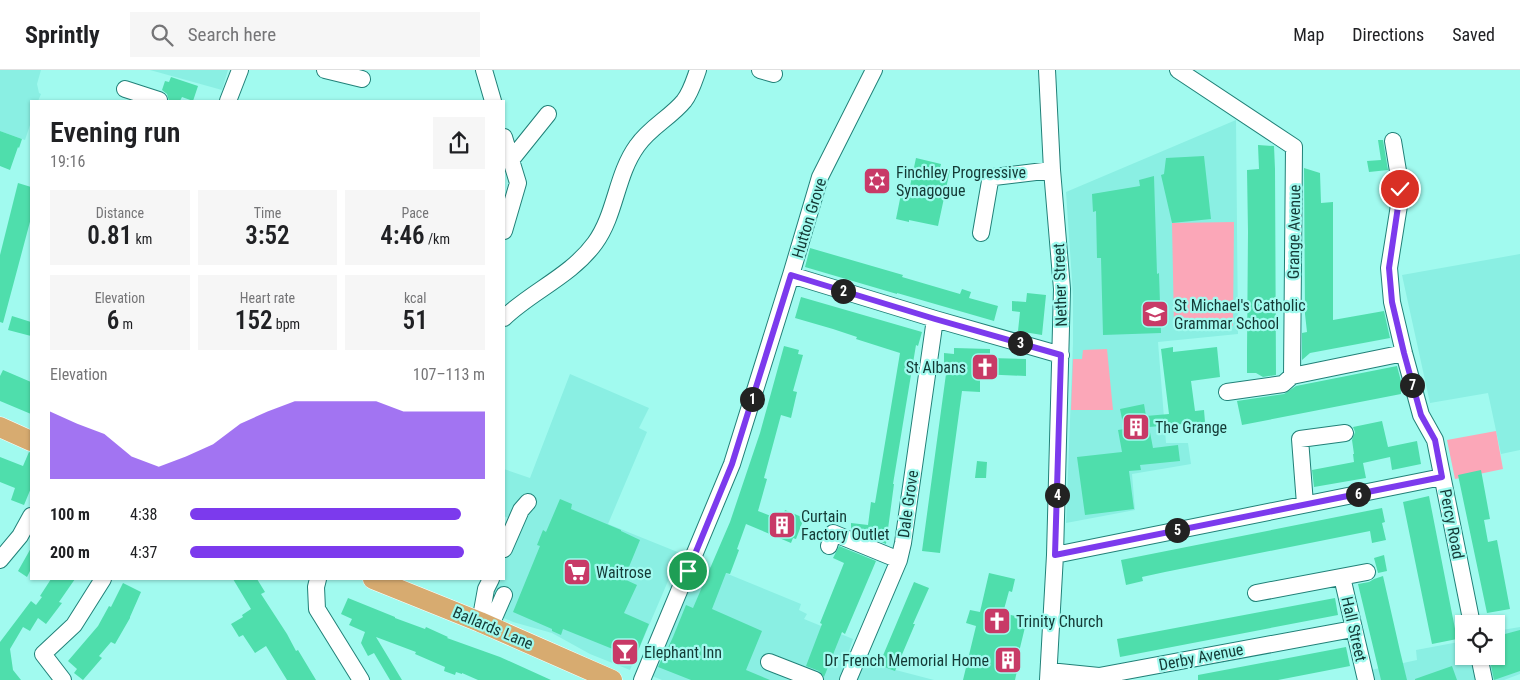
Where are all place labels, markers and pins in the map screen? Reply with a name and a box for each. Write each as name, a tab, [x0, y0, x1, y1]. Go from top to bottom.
place label: Finchley Progressive Synagogue	[896, 163, 1026, 200]
synagogue icon: Finchley Progressive Synagogue	[862, 166, 892, 196]
pin	[1379, 168, 1421, 210]
pin: 2	[830, 278, 856, 304]
place label: St Michael's Catholic Grammar School	[1174, 296, 1306, 333]
school or university icon: St Michael's Catholic Grammar School	[1140, 299, 1170, 329]
pin: 3	[1008, 330, 1032, 356]
church icon: St Albans	[970, 352, 1000, 382]
place label: St Albans	[906, 358, 966, 377]
pin: 7	[1400, 372, 1424, 398]
pin: 1	[740, 386, 764, 412]
building icon: The Grange	[1121, 412, 1151, 442]
place label: The Grange	[1155, 418, 1227, 437]
pin: 4	[1044, 482, 1070, 508]
pin: 6	[1346, 482, 1370, 506]
place label: Curtain Factory Outlet	[801, 507, 890, 544]
building icon: Curtain Factory Outlet	[767, 510, 797, 540]
pin: 5	[1164, 518, 1190, 542]
pin	[667, 550, 709, 592]
supermarket icon: Waitrose	[562, 557, 592, 587]
place label: Waitrose	[596, 563, 652, 582]
church icon: Trinity Church	[982, 606, 1012, 636]
place label: Trinity Church	[1016, 612, 1103, 631]
bar icon: Elephant Inn	[610, 637, 640, 667]
place label: Elephant Inn	[644, 643, 722, 662]
building icon: Dr French Memorial Home	[993, 645, 1023, 675]
place label: Dr French Memorial Home	[824, 651, 989, 670]

